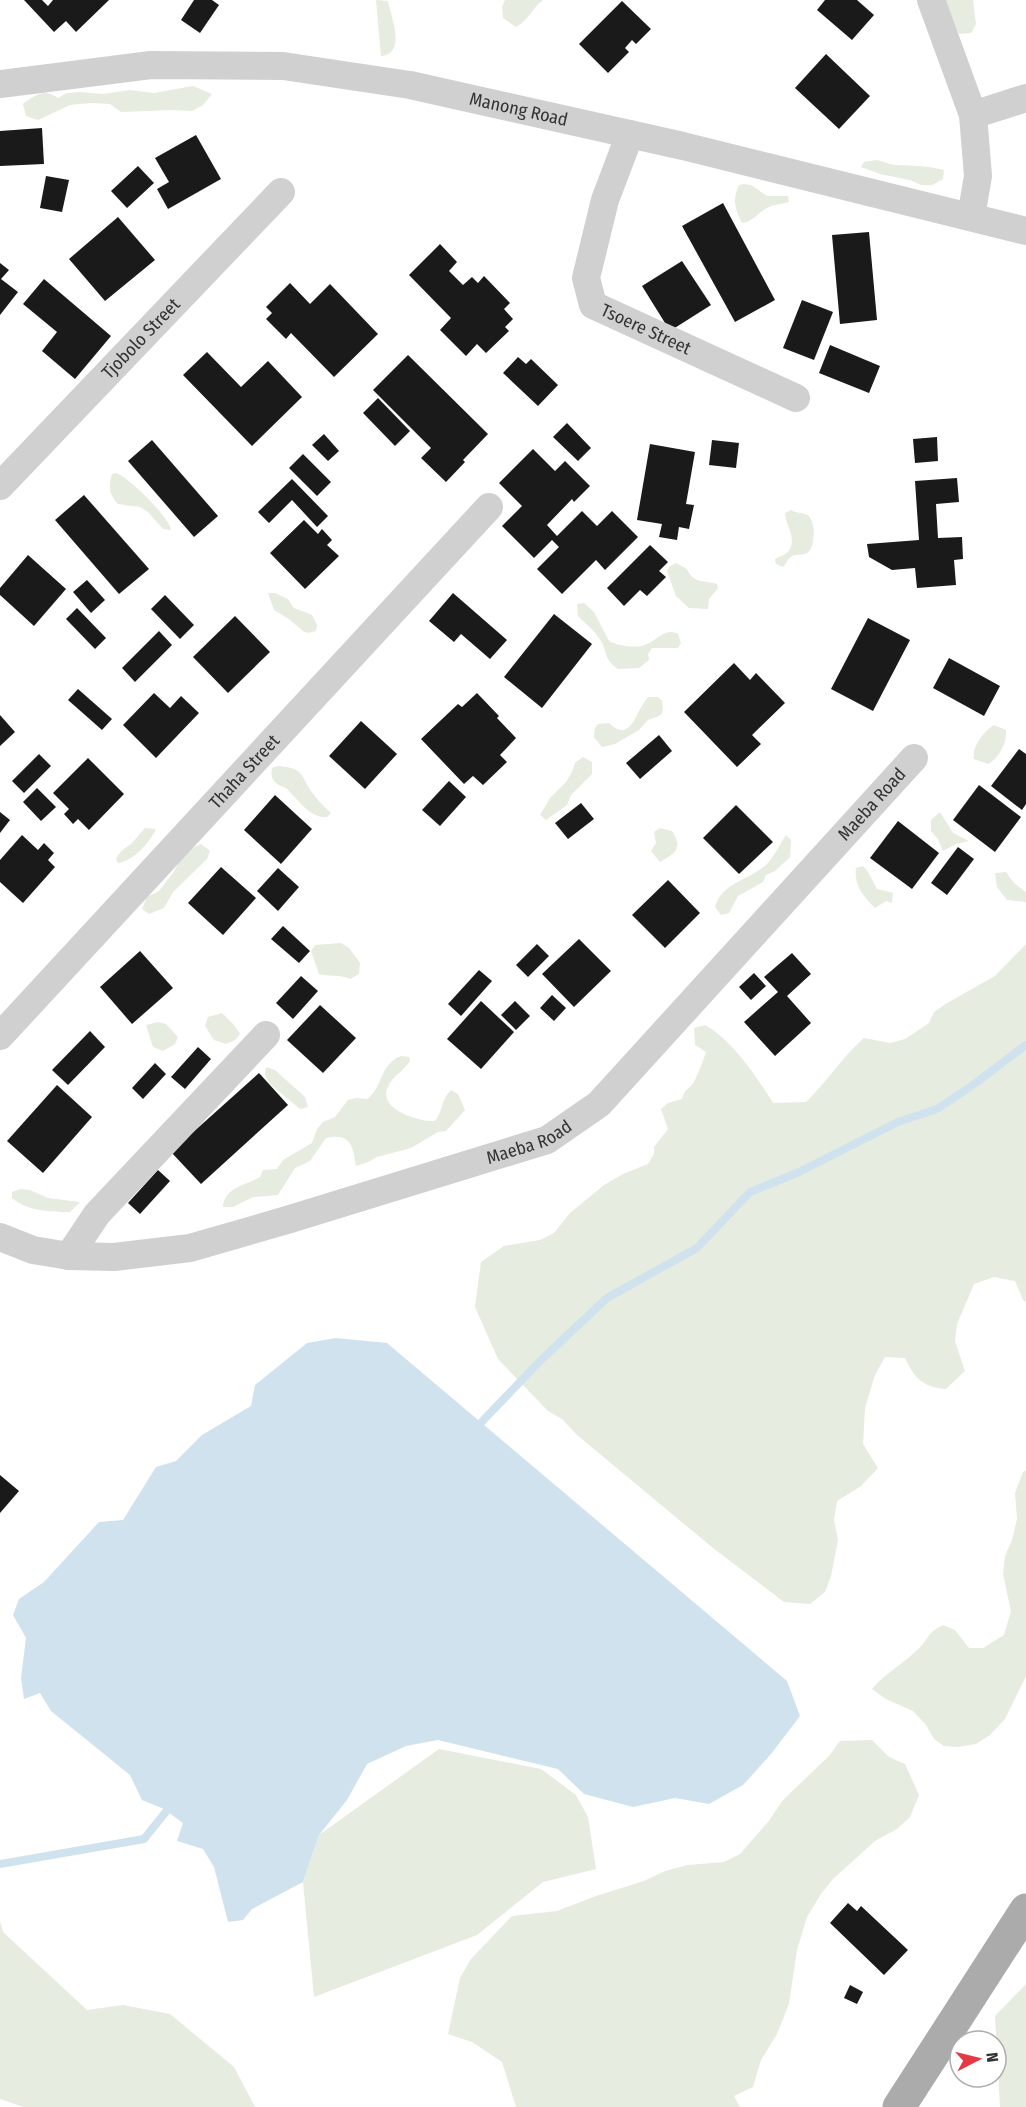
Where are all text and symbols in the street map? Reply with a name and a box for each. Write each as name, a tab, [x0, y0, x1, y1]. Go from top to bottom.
street label: Manong Road	[467, 88, 570, 131]
street label: Tjobolo Street	[97, 293, 185, 384]
street label: Tsoere Street	[597, 299, 695, 359]
street label: Thaha Street	[205, 730, 284, 813]
street label: Maeba Road	[833, 764, 910, 845]
street label: Maeba Road	[484, 1115, 576, 1169]
north arrow	[948, 2029, 1008, 2089]
text: N	[982, 2051, 1002, 2063]

